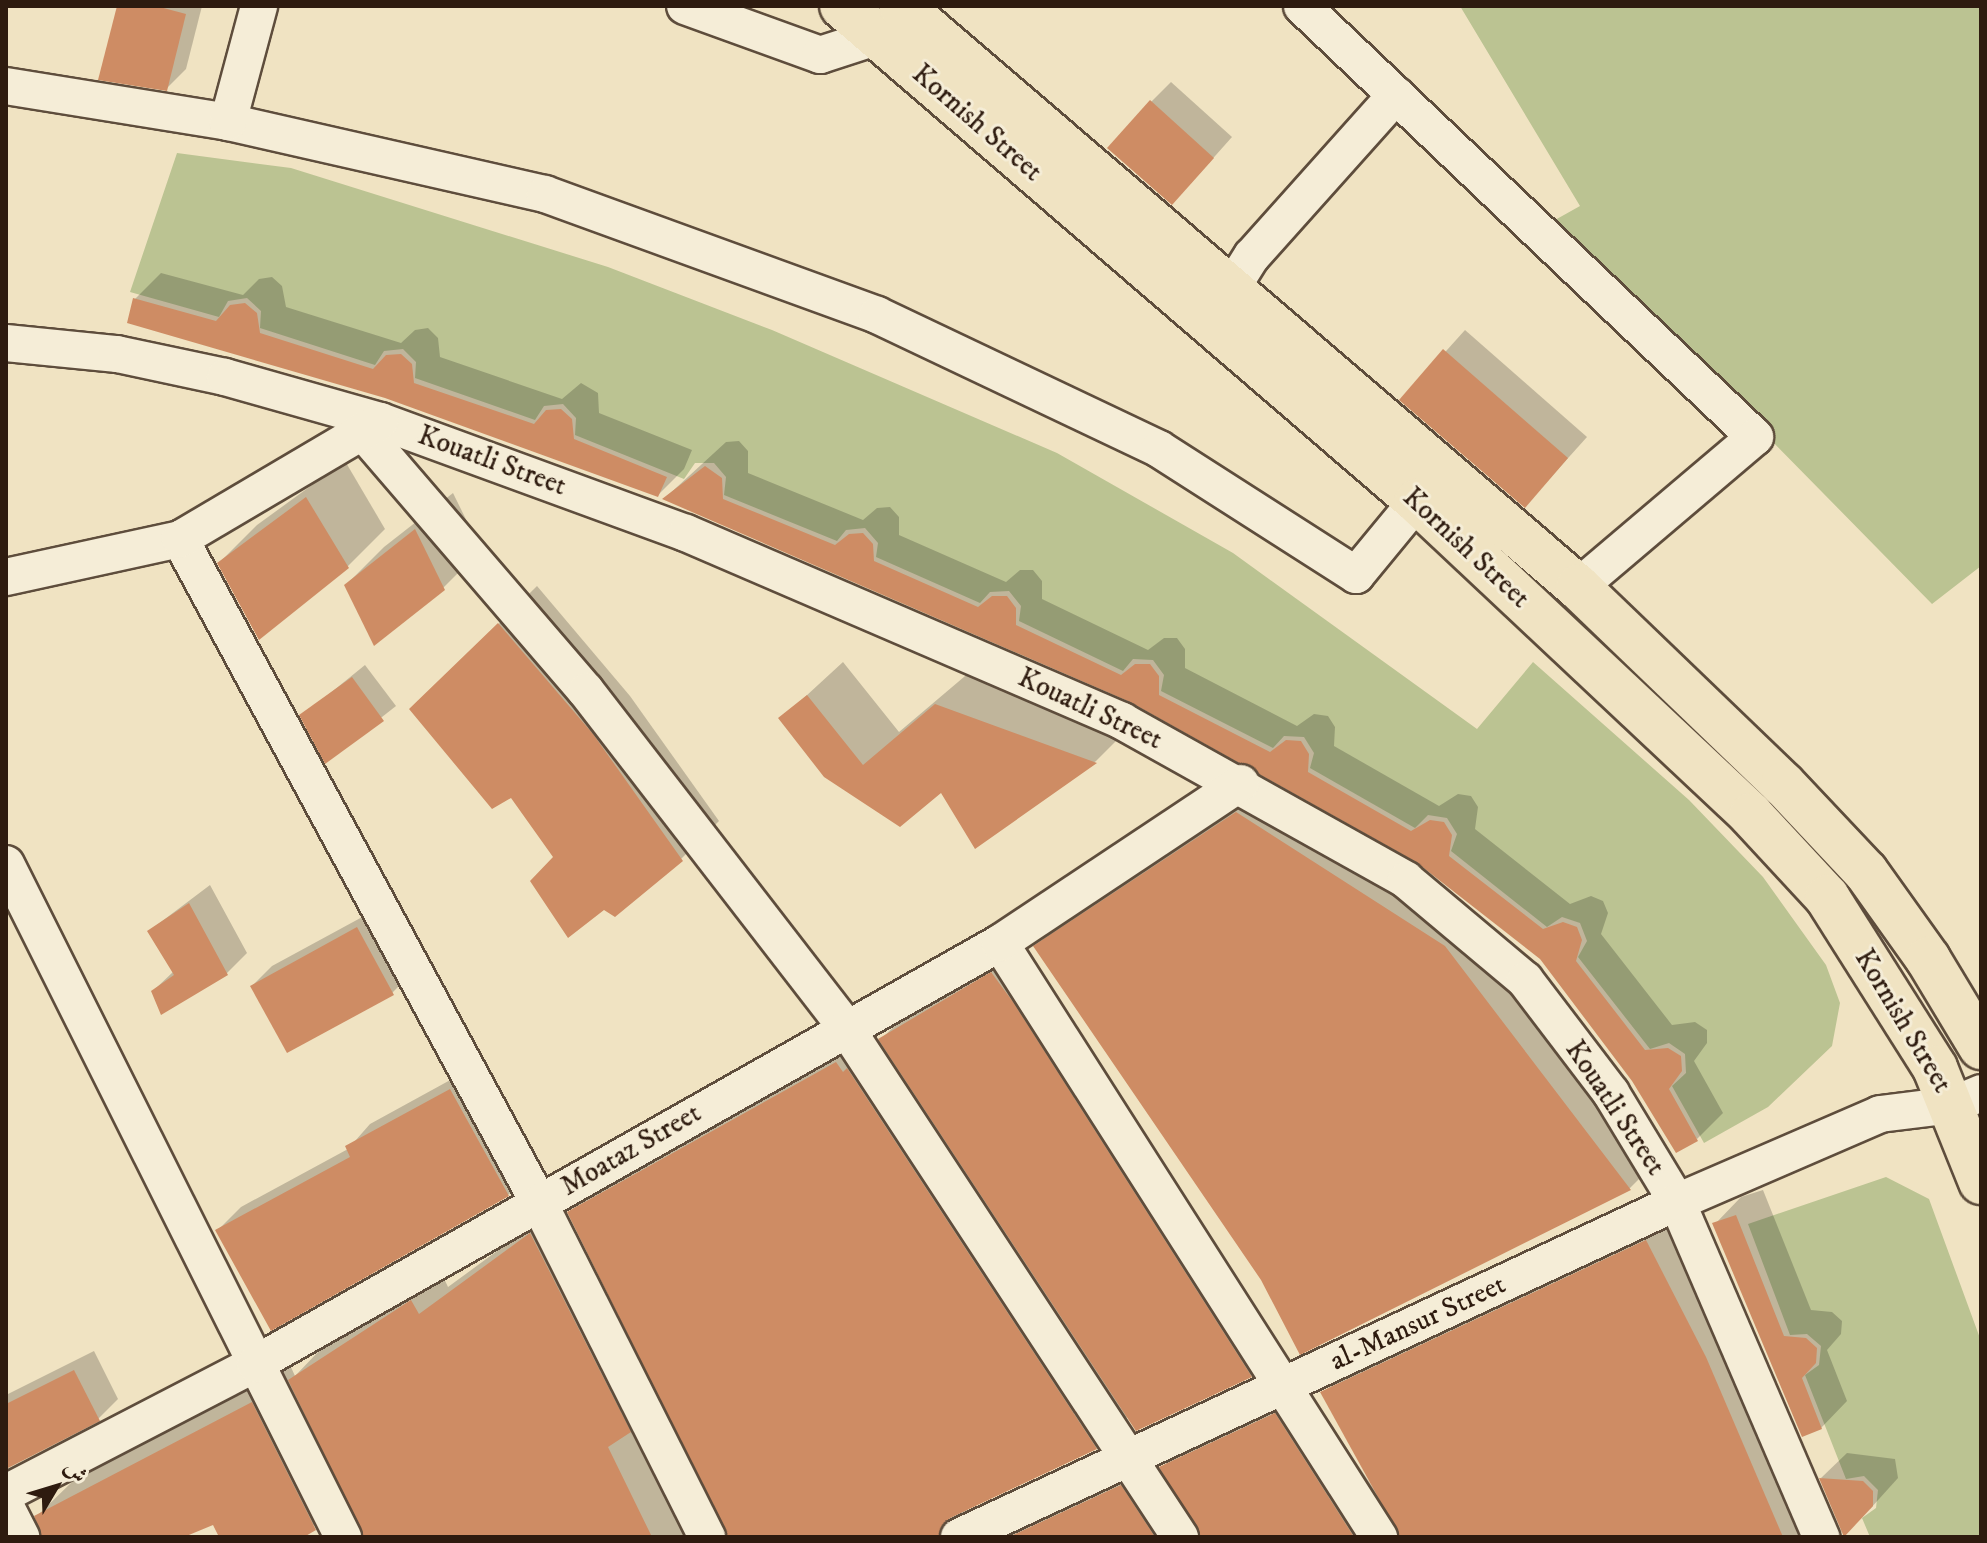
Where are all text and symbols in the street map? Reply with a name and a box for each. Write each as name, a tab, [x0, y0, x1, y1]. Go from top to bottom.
street label: Kornish Street	[905, 57, 1049, 189]
street label: Kouatli Street	[413, 419, 571, 503]
street label: Kornish Street	[1396, 481, 1536, 615]
street label: Kouatli Street	[1013, 661, 1167, 757]
street label: Kornish Street	[1847, 943, 1959, 1099]
street label: Kouatli Street	[1558, 1034, 1672, 1182]
street label: Moataz Street	[555, 1096, 707, 1204]
street label: al-Mansur Street	[1325, 1268, 1511, 1378]
north arrow	[16, 1447, 96, 1527]
text: ش	[58, 1455, 93, 1489]

